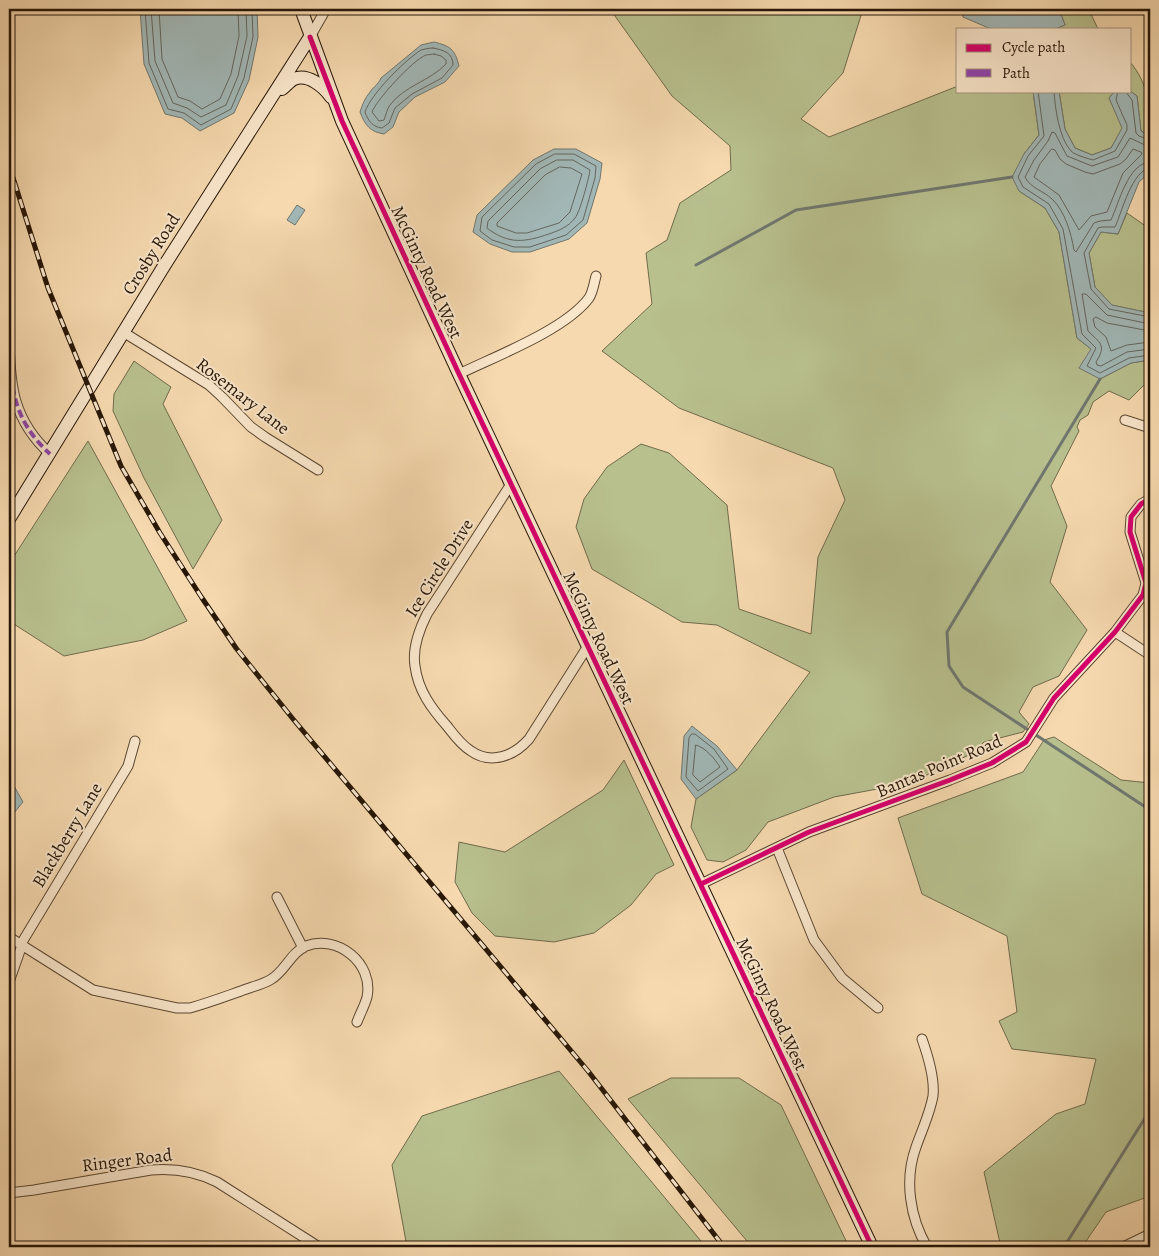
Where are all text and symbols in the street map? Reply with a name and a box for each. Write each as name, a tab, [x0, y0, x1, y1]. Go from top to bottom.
legend	[956, 28, 1132, 92]
text: Cycle path	[1002, 37, 1065, 57]
text: Path	[1002, 63, 1030, 83]
street label: McGinty Road West	[386, 202, 468, 343]
street label: Crosby Road	[117, 208, 186, 299]
street label: Rosemary Lane	[191, 352, 295, 440]
street label: Ice Circle Drive	[399, 514, 479, 622]
street label: McGinty Road West	[558, 568, 640, 709]
street label: Bantas Point Road	[873, 729, 1006, 803]
street label: Blackberry Lane	[26, 778, 108, 892]
street label: McGinty Road West	[731, 934, 813, 1075]
street label: Ringer Road	[80, 1143, 174, 1177]

